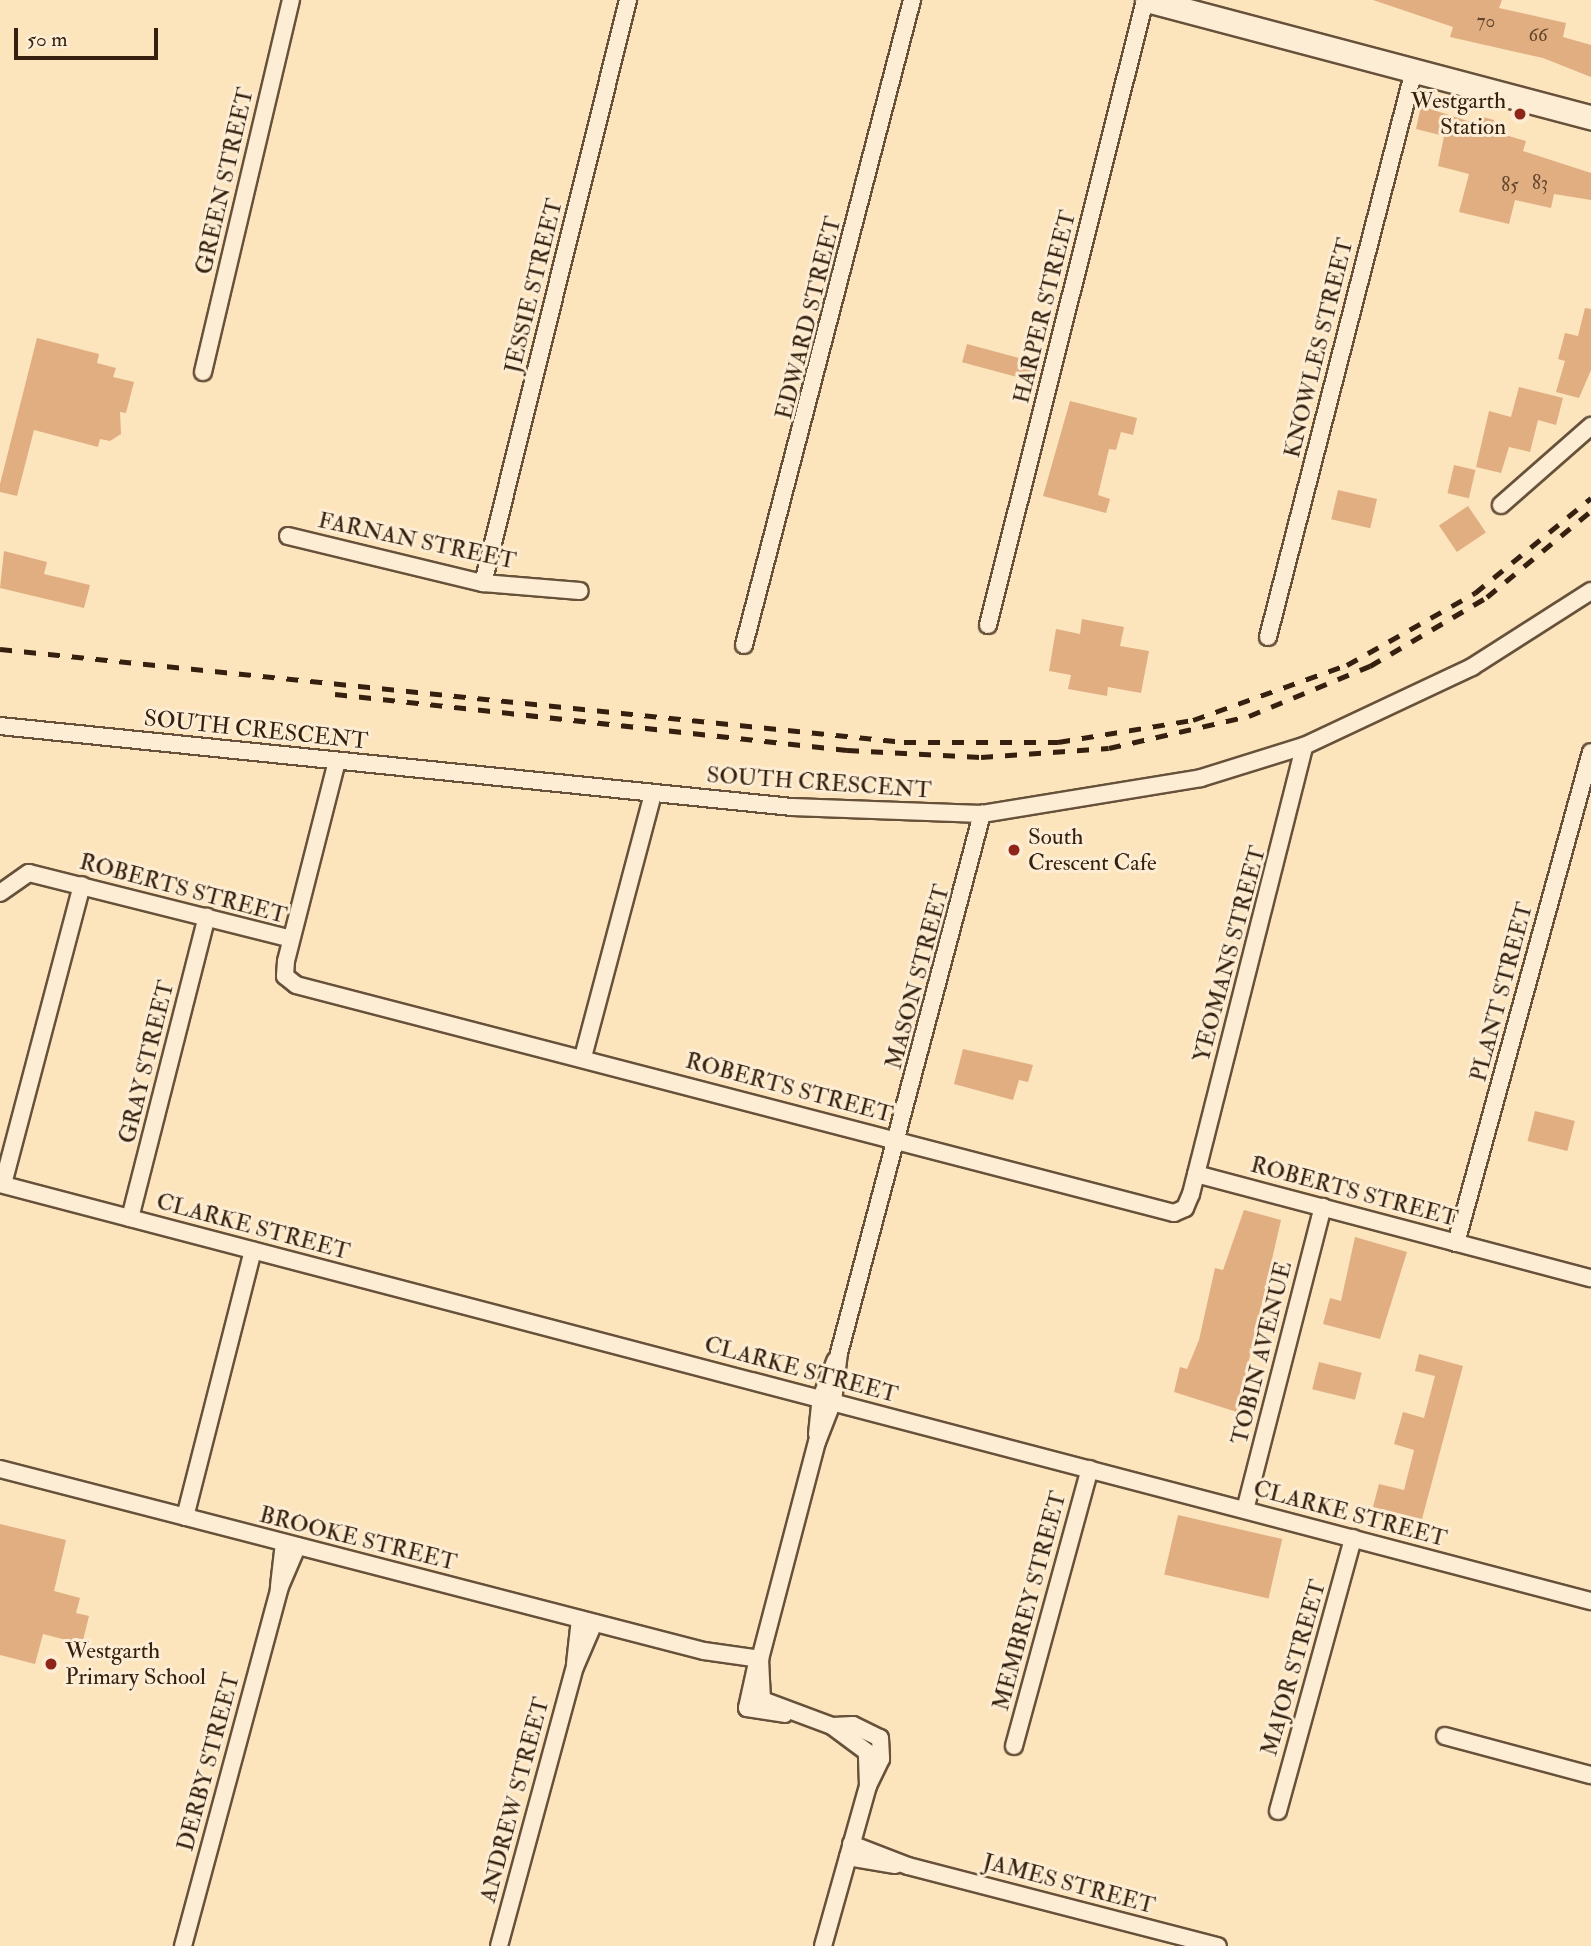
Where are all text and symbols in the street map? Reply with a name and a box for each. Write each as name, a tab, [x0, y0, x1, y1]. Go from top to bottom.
house number: 70	[1477, 11, 1495, 33]
scale bar	[18, 14, 161, 58]
house number: 66	[1528, 25, 1548, 47]
text: 50 m	[27, 26, 68, 53]
street label: GREEN STREET	[190, 85, 260, 277]
place label: Westgarth Station	[1411, 87, 1506, 141]
marker: Westgarth Station	[1512, 106, 1528, 122]
house number: 83	[1532, 173, 1548, 195]
house number: 85	[1501, 175, 1519, 197]
street label: JESSIE STREET	[499, 196, 569, 376]
street label: HARPER STREET	[1008, 208, 1082, 406]
street label: EDWARD STREET	[770, 214, 848, 422]
street label: KNOWLES STREET	[1278, 235, 1360, 461]
street label: FARNAN STREET	[316, 507, 518, 575]
street label: SOUTH CRESCENT	[143, 705, 369, 755]
street label: SOUTH CRESCENT	[706, 761, 932, 805]
place label: South Crescent Cafe	[1028, 823, 1157, 877]
marker: South Crescent Cafe	[1006, 842, 1022, 858]
street label: YEOMANS STREET	[1188, 843, 1272, 1065]
street label: ROBERTS STREET	[76, 848, 290, 930]
street label: MASON STREET	[880, 882, 956, 1072]
street label: PLANT STREET	[1465, 899, 1539, 1085]
street label: GRAY STREET	[113, 978, 181, 1146]
street label: ROBERTS STREET	[682, 1047, 896, 1129]
street label: ROBERTS STREET	[1247, 1151, 1461, 1233]
street label: CLARKE STREET	[153, 1188, 353, 1266]
street label: TOBIN AVENUE	[1226, 1259, 1298, 1447]
street label: CLARKE STREET	[701, 1331, 901, 1409]
street label: CLARKE STREET	[1250, 1475, 1450, 1553]
street label: MEMBREY STREET	[987, 1488, 1073, 1714]
street label: BROOKE STREET	[257, 1501, 459, 1577]
street label: MAJOR STREET	[1256, 1577, 1332, 1759]
place label: Westgarth Primary School	[65, 1637, 206, 1691]
marker: Westgarth Primary School	[43, 1656, 59, 1672]
street label: DERBY STREET	[172, 1670, 246, 1854]
street label: ANDREW STREET	[474, 1694, 556, 1906]
street label: JAMES STREET	[980, 1848, 1158, 1920]

